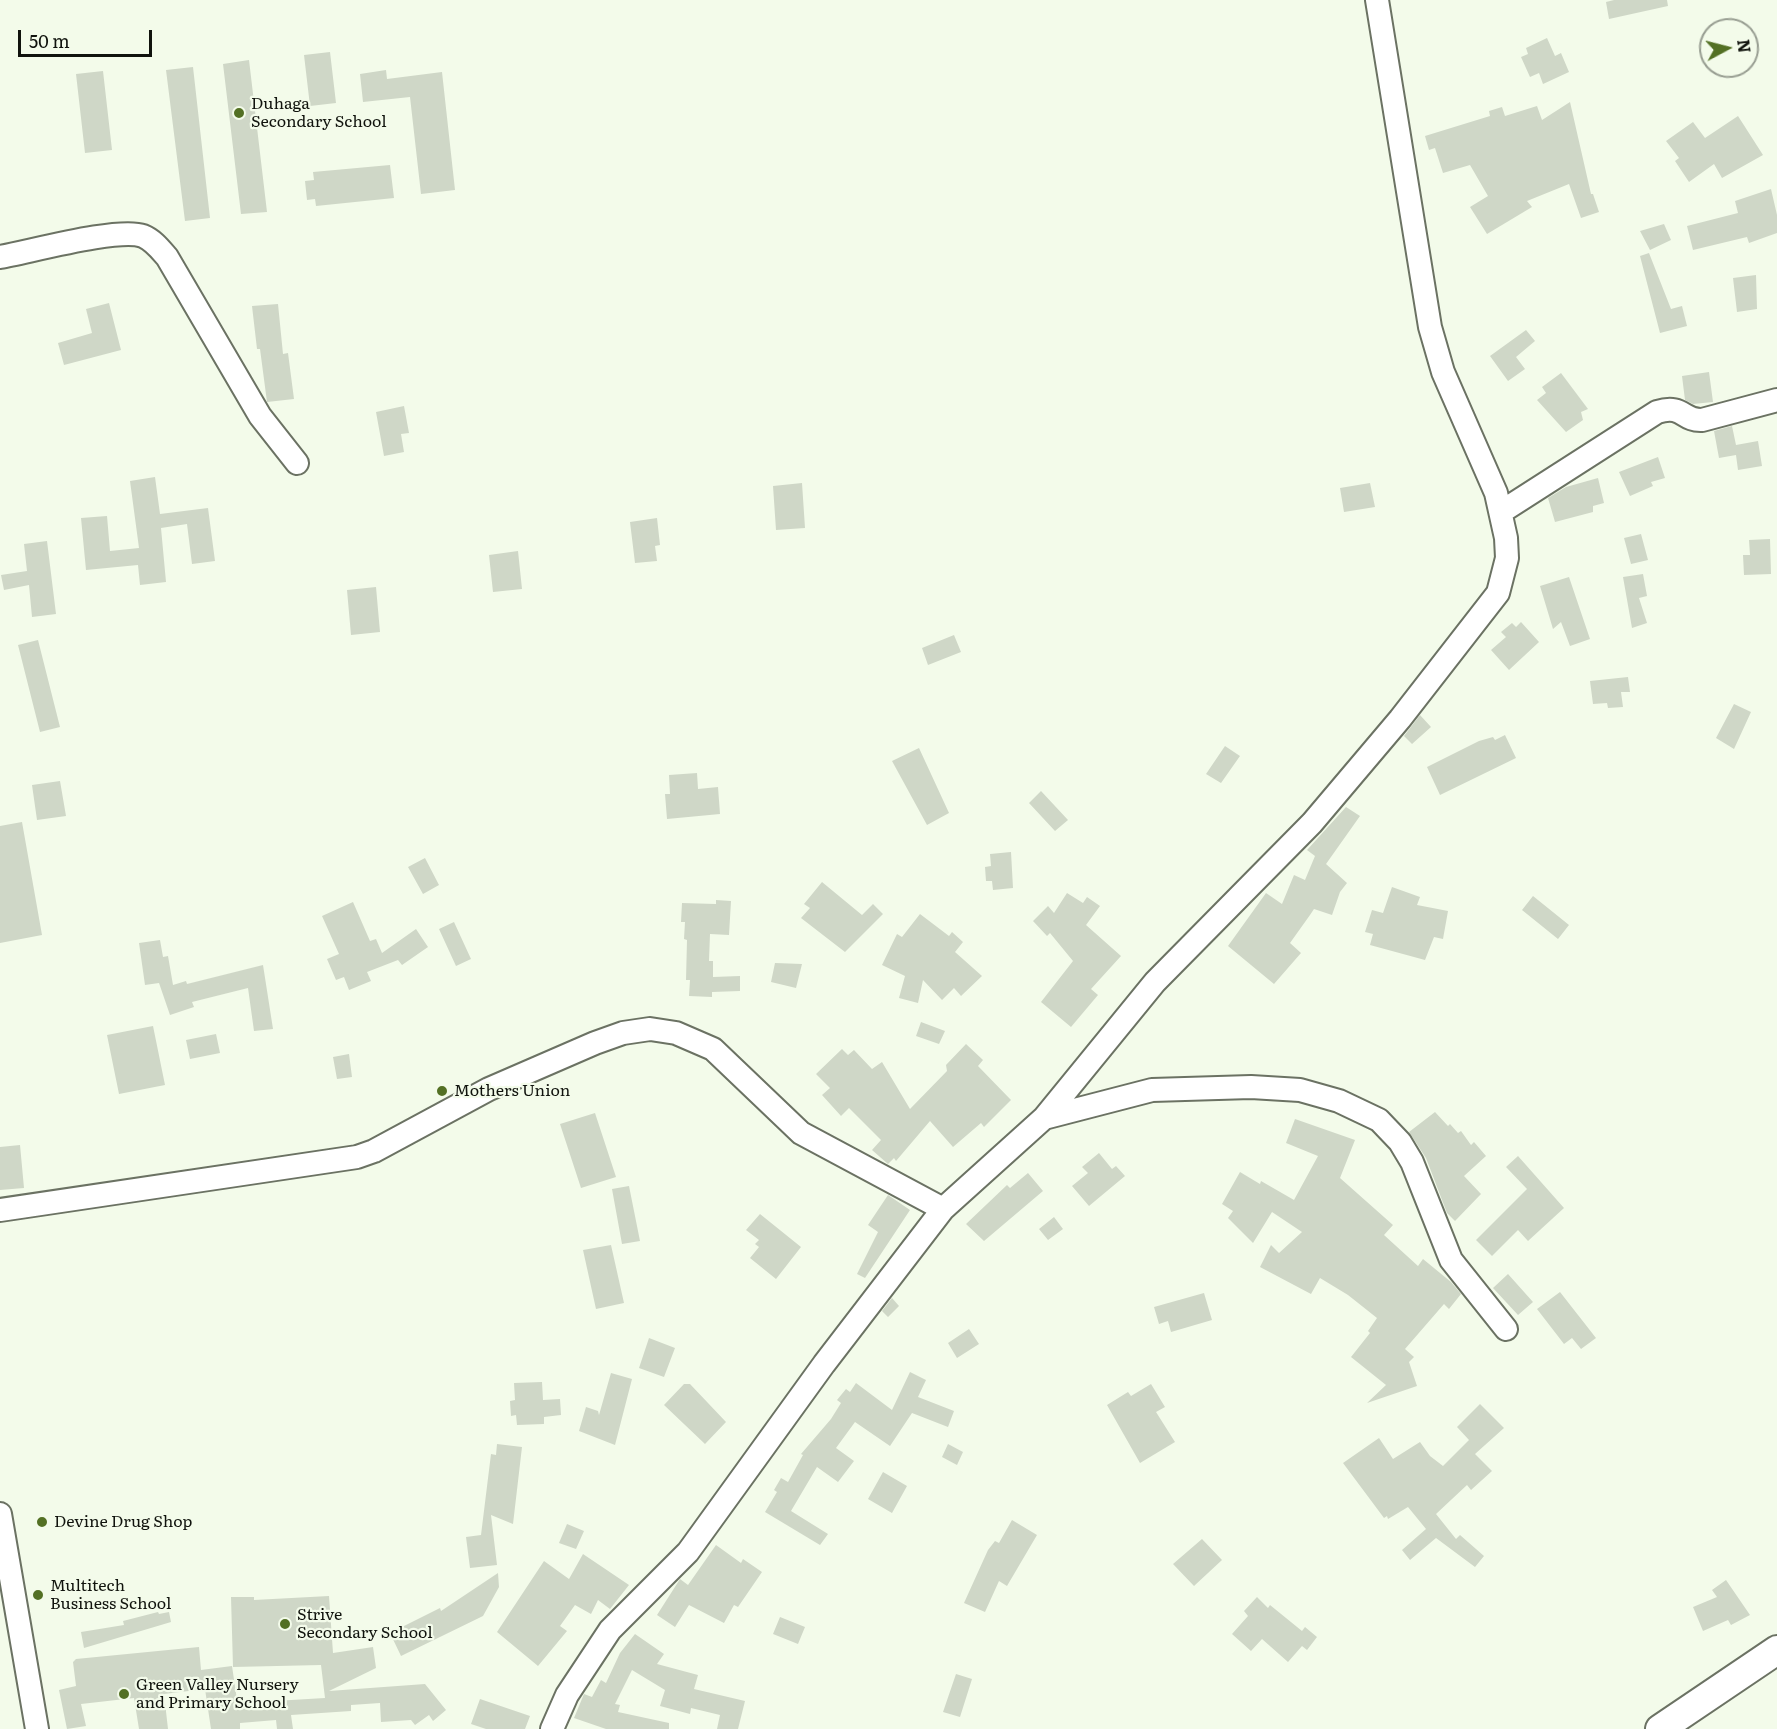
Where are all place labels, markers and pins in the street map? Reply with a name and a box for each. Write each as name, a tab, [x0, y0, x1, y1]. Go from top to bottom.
place label: Duhaga Secondary School	[251, 94, 387, 132]
marker: Duhaga Secondary School	[232, 106, 246, 120]
place label: Mothers Union	[454, 1081, 570, 1101]
marker: Mothers Union	[435, 1084, 449, 1098]
place label: Devine Drug Shop	[54, 1512, 192, 1532]
marker: Devine Drug Shop	[35, 1515, 49, 1529]
place label: Multitech Business School	[50, 1576, 171, 1614]
marker: Multitech Business School	[31, 1588, 45, 1602]
place label: Strive Secondary School	[297, 1605, 433, 1643]
marker: Strive Secondary School	[278, 1617, 292, 1631]
place label: Green Valley Nursery and Primary School	[136, 1675, 299, 1713]
marker: Green Valley Nursery and Primary School	[117, 1687, 131, 1701]

